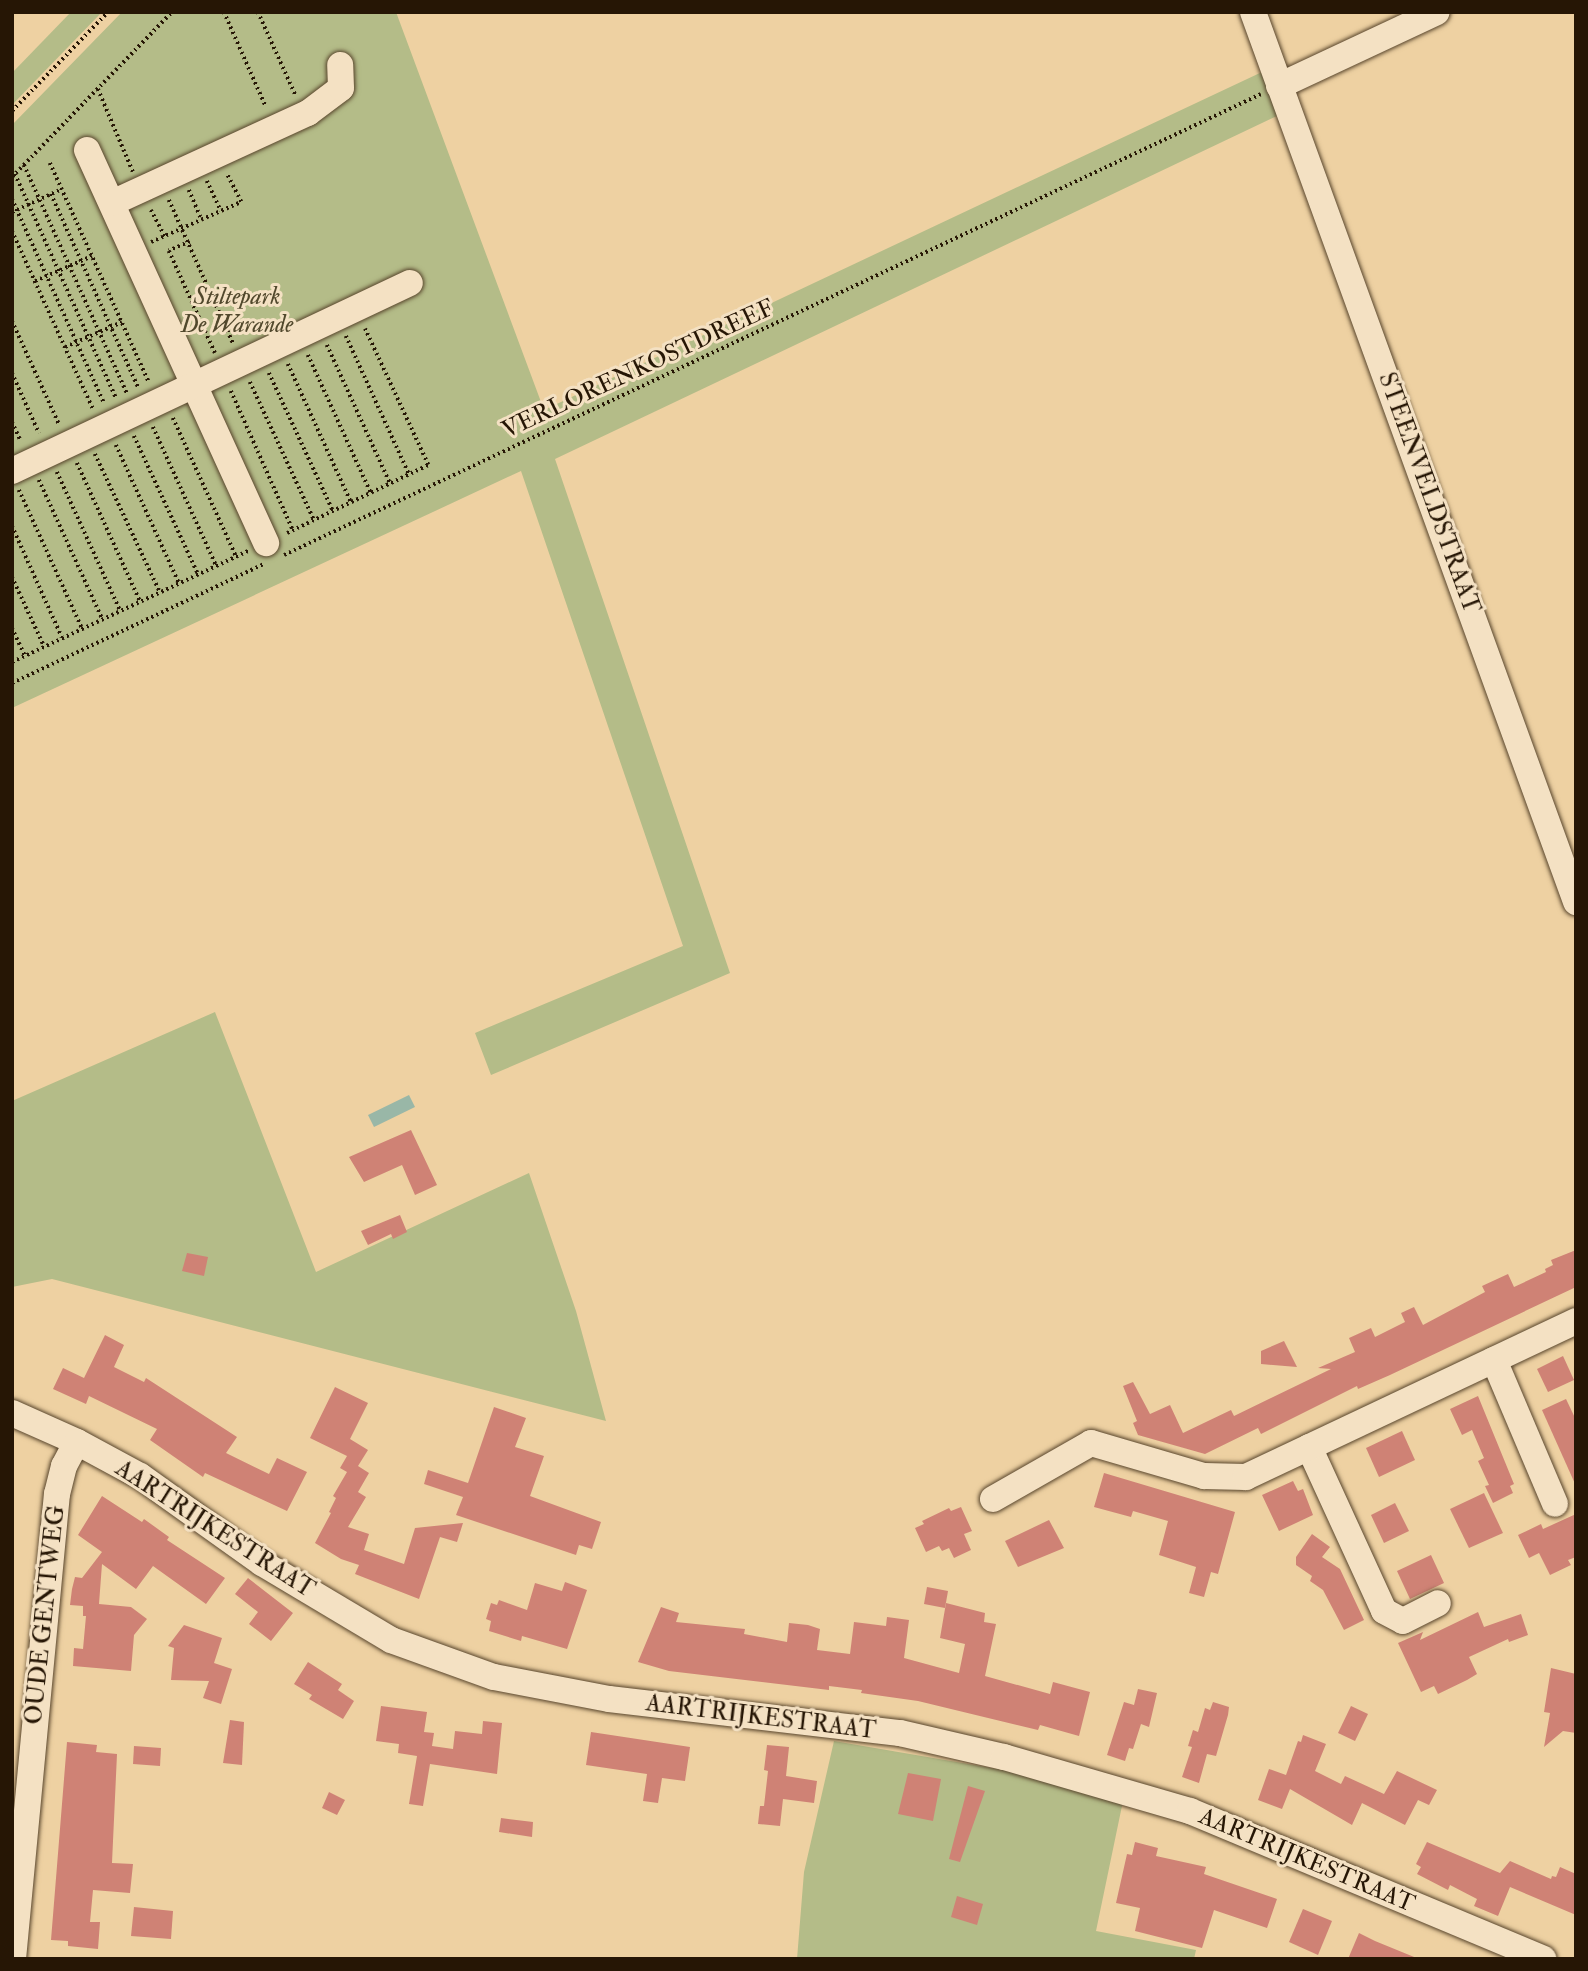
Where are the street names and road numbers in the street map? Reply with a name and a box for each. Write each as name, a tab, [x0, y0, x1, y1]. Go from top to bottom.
street label: VERLORENKOSTDREEF	[497, 293, 779, 445]
street label: STEENVELDSTRAAT	[1372, 369, 1486, 617]
street label: AARTRIJKESTRAAT	[110, 1454, 320, 1604]
street label: OUDE GENTWEG	[19, 1504, 71, 1726]
street label: AARTRIJKESTRAAT	[644, 1689, 878, 1745]
street label: AARTRIJKESTRAAT	[1195, 1801, 1419, 1919]

